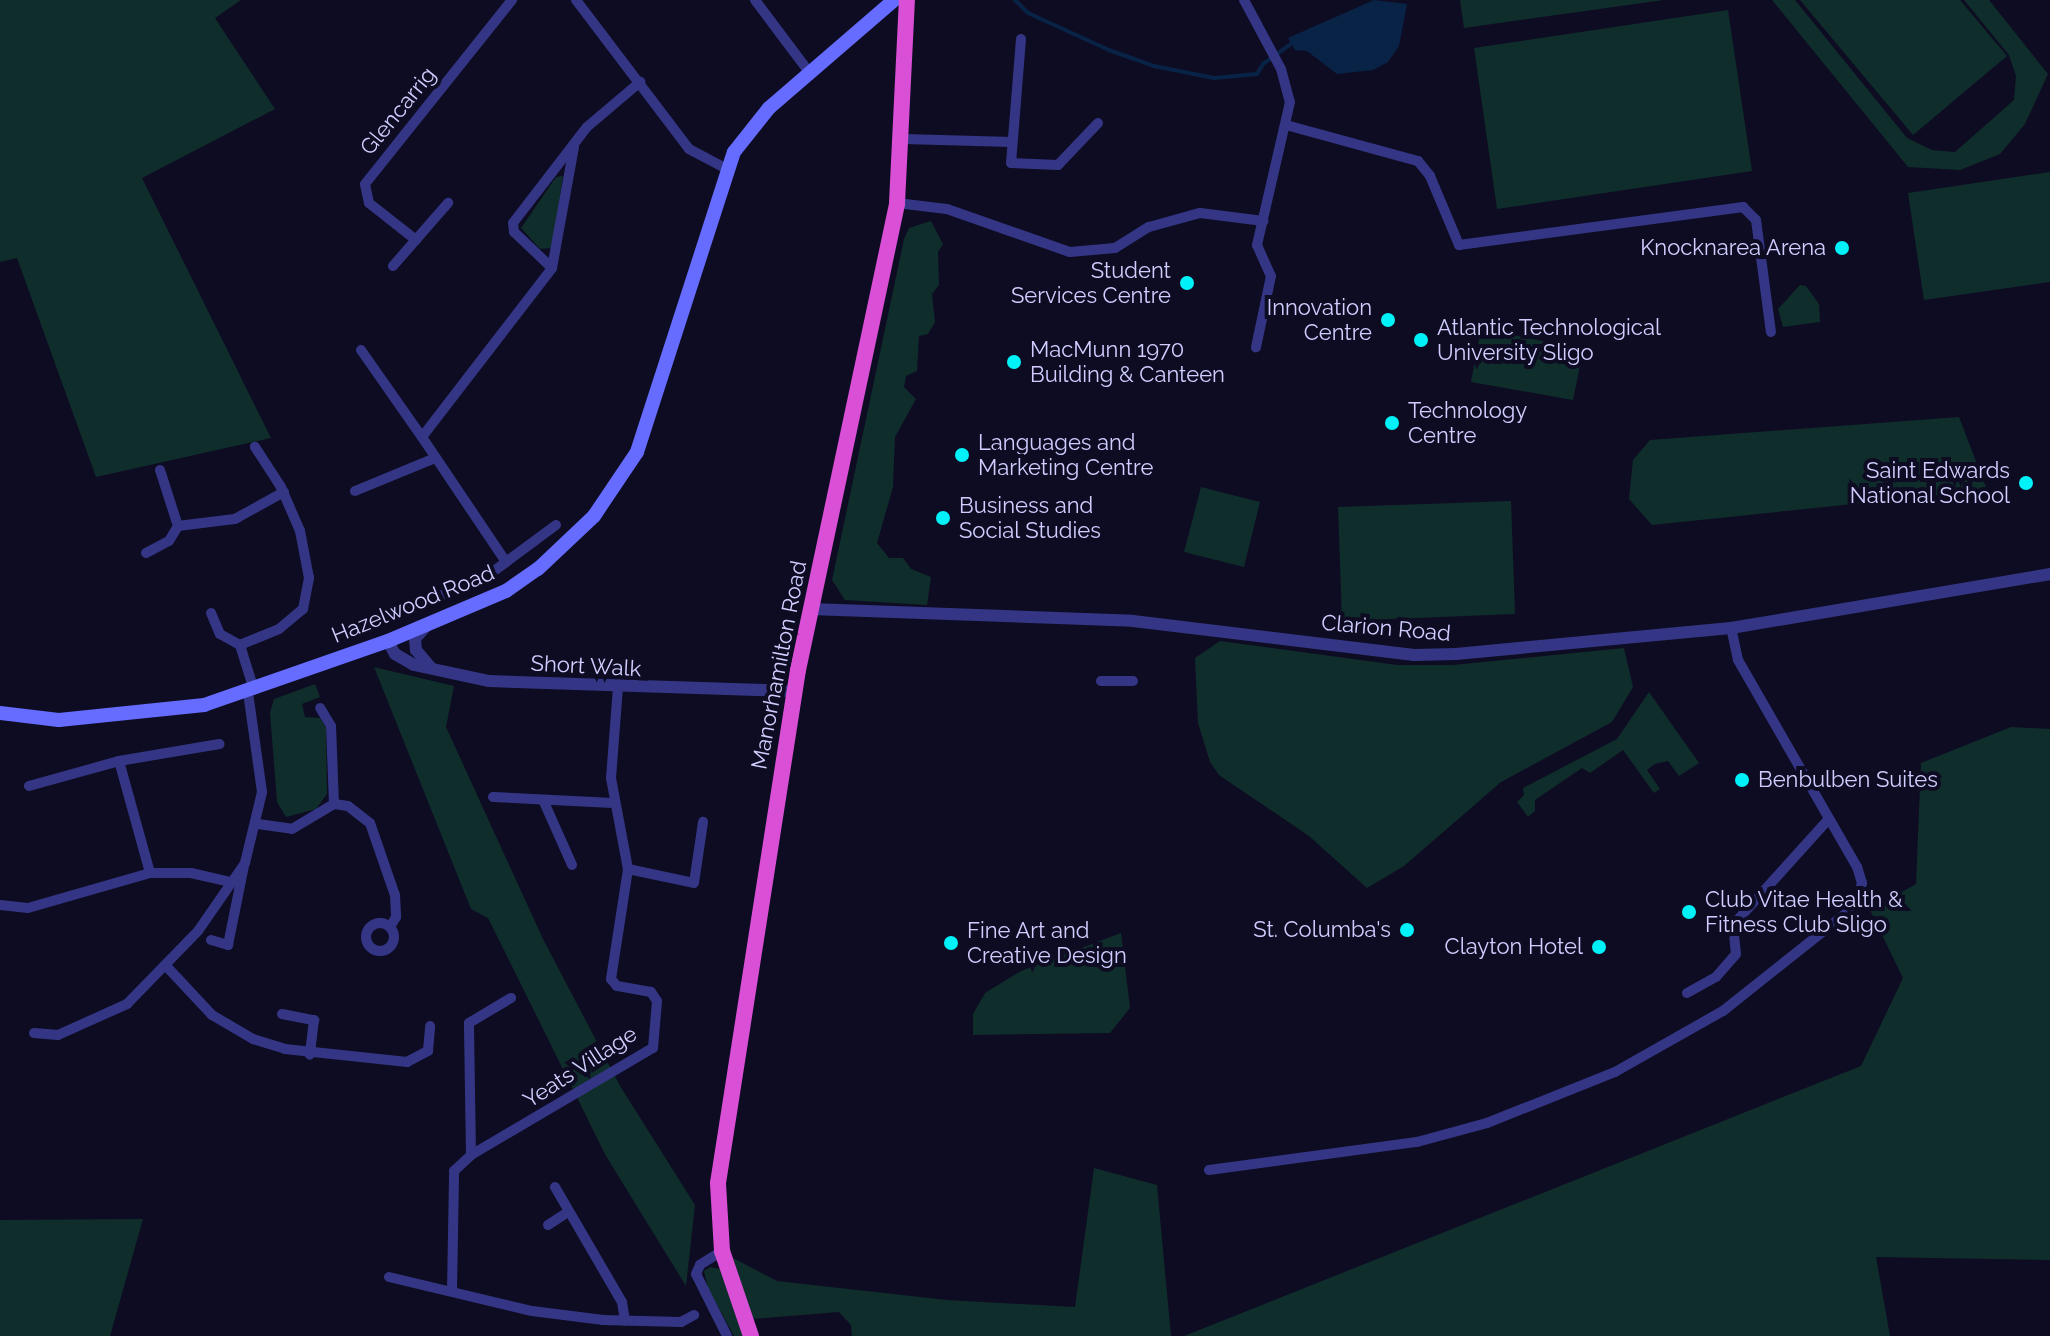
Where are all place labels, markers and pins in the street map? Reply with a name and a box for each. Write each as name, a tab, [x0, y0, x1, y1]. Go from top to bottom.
place label: Knocknarea Arena	[1640, 235, 1826, 261]
marker: Knocknarea Arena	[1833, 239, 1851, 257]
place label: Student Services Centre	[1011, 257, 1171, 308]
marker: Student Services Centre	[1178, 274, 1196, 292]
place label: Innovation Centre	[1267, 294, 1372, 346]
marker: Innovation Centre	[1379, 311, 1397, 329]
place label: Atlantic Technological University Sligo	[1437, 314, 1662, 366]
marker: Atlantic Technological University Sligo	[1412, 331, 1430, 349]
place label: MacMunn 1970 Building & Canteen	[1030, 336, 1225, 388]
marker: MacMunn 1970 Building & Canteen	[1005, 353, 1023, 371]
place label: Technology Centre	[1408, 397, 1527, 448]
marker: Technology Centre	[1383, 414, 1401, 432]
place label: Languages and Marketing Centre	[978, 429, 1153, 480]
marker: Languages and Marketing Centre	[953, 446, 971, 464]
place label: Saint Edwards National School	[1849, 457, 2010, 508]
marker: Saint Edwards National School	[2017, 474, 2035, 492]
place label: Business and Social Studies	[959, 492, 1102, 544]
marker: Business and Social Studies	[934, 509, 952, 527]
place label: Benbulben Suites	[1758, 767, 1938, 793]
marker: Benbulben Suites	[1733, 771, 1751, 789]
place label: Club Vitae Health & Fitness Club Sligo	[1705, 886, 1903, 938]
marker: Club Vitae Health & Fitness Club Sligo	[1680, 903, 1698, 921]
place label: Fine Art and Creative Design	[967, 917, 1127, 968]
place label: St. Columba's	[1253, 917, 1391, 943]
marker: St. Columba's	[1398, 921, 1416, 939]
marker: Fine Art and Creative Design	[942, 934, 960, 952]
place label: Clayton Hotel	[1445, 934, 1583, 960]
marker: Clayton Hotel	[1590, 938, 1608, 956]

